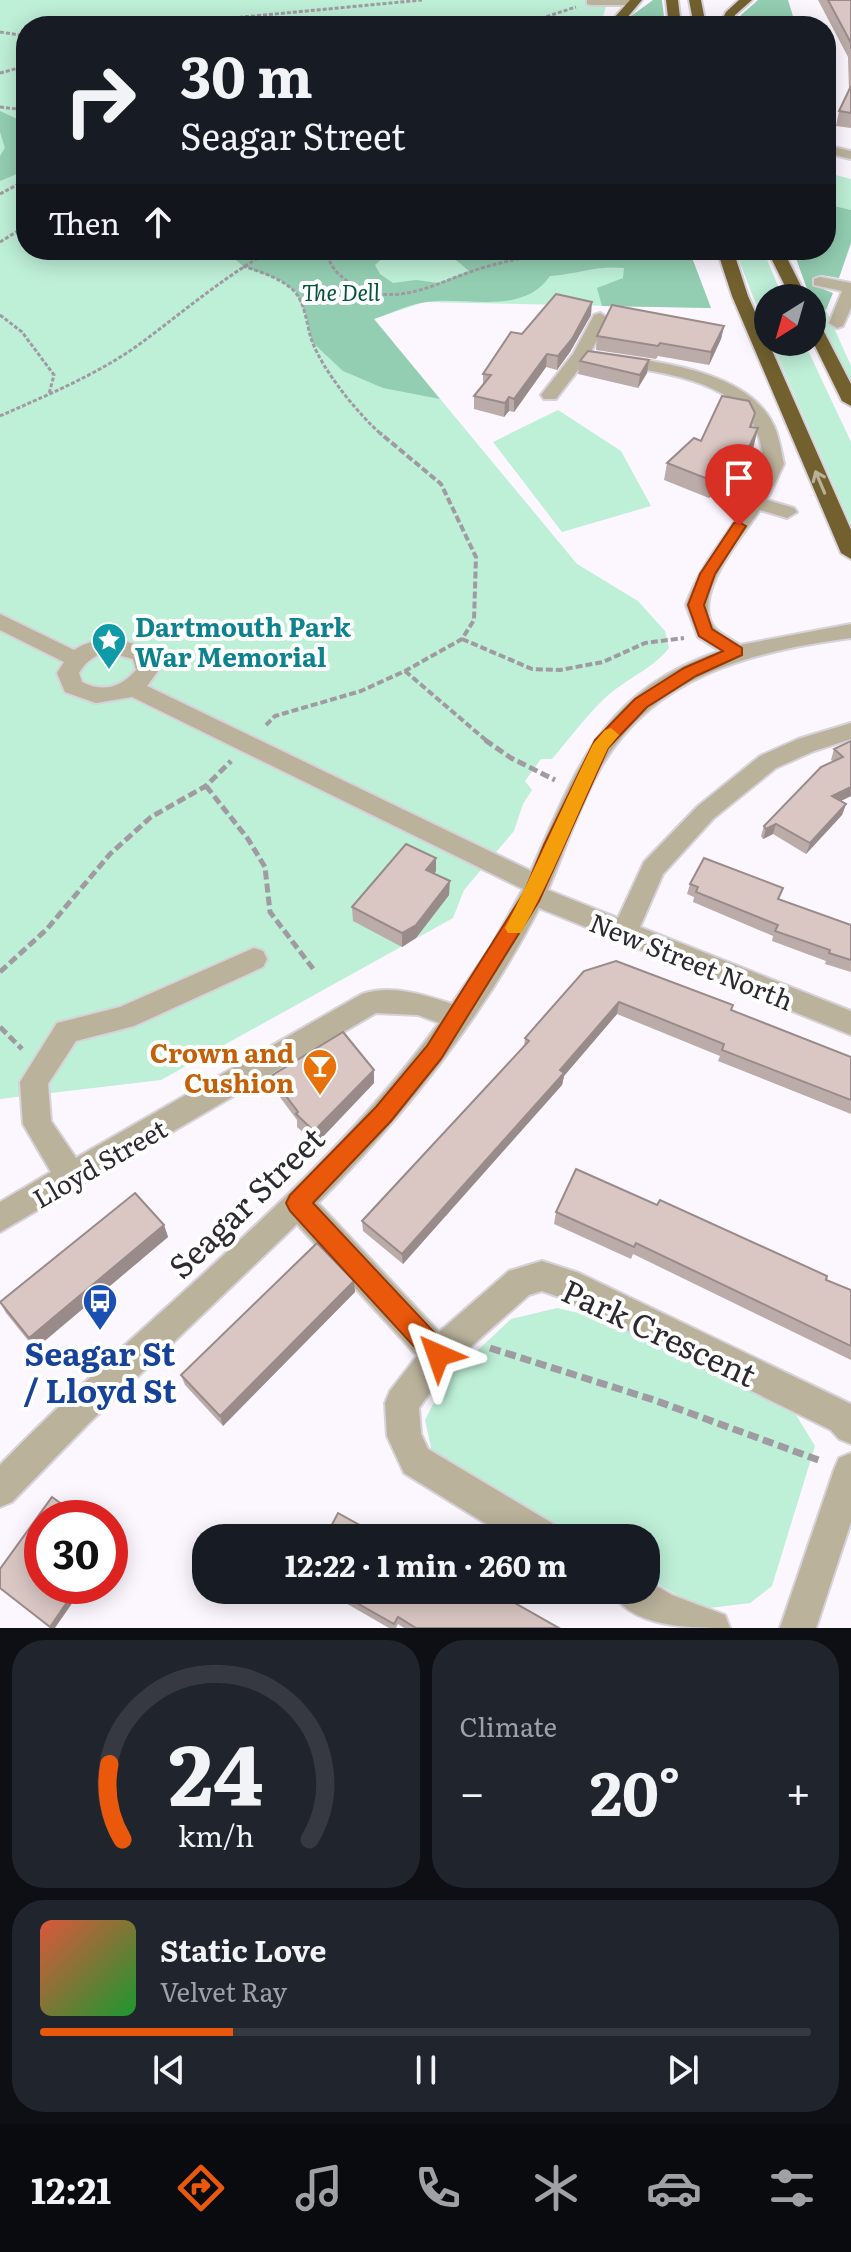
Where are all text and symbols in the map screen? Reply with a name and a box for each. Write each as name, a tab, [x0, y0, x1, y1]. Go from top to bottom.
text: 30 m	[180, 32, 313, 115]
icon: right	[48, 48, 152, 152]
text: Seagar Street	[180, 108, 406, 161]
text: Then	[48, 200, 120, 244]
icon: ahead	[136, 200, 180, 244]
park label: The Dell	[302, 275, 381, 308]
north arrow	[754, 284, 826, 356]
map controls	[754, 284, 826, 356]
pin	[705, 444, 773, 526]
icon: arrive	[717, 456, 761, 500]
one-way arrow	[812, 470, 827, 494]
place label: Dartmouth Park War Memorial	[135, 606, 351, 675]
place icon: Dartmouth Park War Memorial	[90, 621, 128, 671]
street label: New Street North	[584, 901, 800, 1019]
place label: Crown and Cushion	[150, 1032, 294, 1101]
bar icon: Crown and Cushion	[301, 1047, 339, 1097]
street label: Lloyd Street	[25, 1108, 174, 1216]
street label: Seagar Street	[156, 1114, 334, 1288]
street label: Park Crescent	[555, 1265, 765, 1397]
bus stop icon: Seagar St / Lloyd St	[81, 1282, 119, 1332]
position arrow	[396, 1313, 480, 1397]
place label: Seagar St / Lloyd St	[23, 1328, 177, 1413]
speed limit sign: 30	[24, 1500, 128, 1604]
text: 12:22 · 1 min · 260 m	[285, 1542, 567, 1586]
text: Climate	[460, 1706, 557, 1745]
text: 24	[168, 1708, 263, 1832]
text: 20°	[590, 1745, 681, 1834]
text: −	[460, 1757, 485, 1823]
text: +	[785, 1757, 811, 1823]
text: km/h	[178, 1813, 254, 1856]
text: Static Love	[160, 1927, 327, 1971]
text: Velvet Ray	[160, 1971, 287, 2010]
icon: previous	[147, 2048, 191, 2092]
icon: pause	[404, 2048, 448, 2092]
icon: next	[661, 2048, 705, 2092]
icon: directions	[173, 2160, 229, 2216]
icon: music	[291, 2160, 347, 2216]
icon: phone	[410, 2160, 466, 2216]
icon: climate	[528, 2160, 584, 2216]
icon: car	[646, 2160, 702, 2216]
icon: filters	[764, 2160, 820, 2216]
text: 12:21	[31, 2162, 111, 2215]

